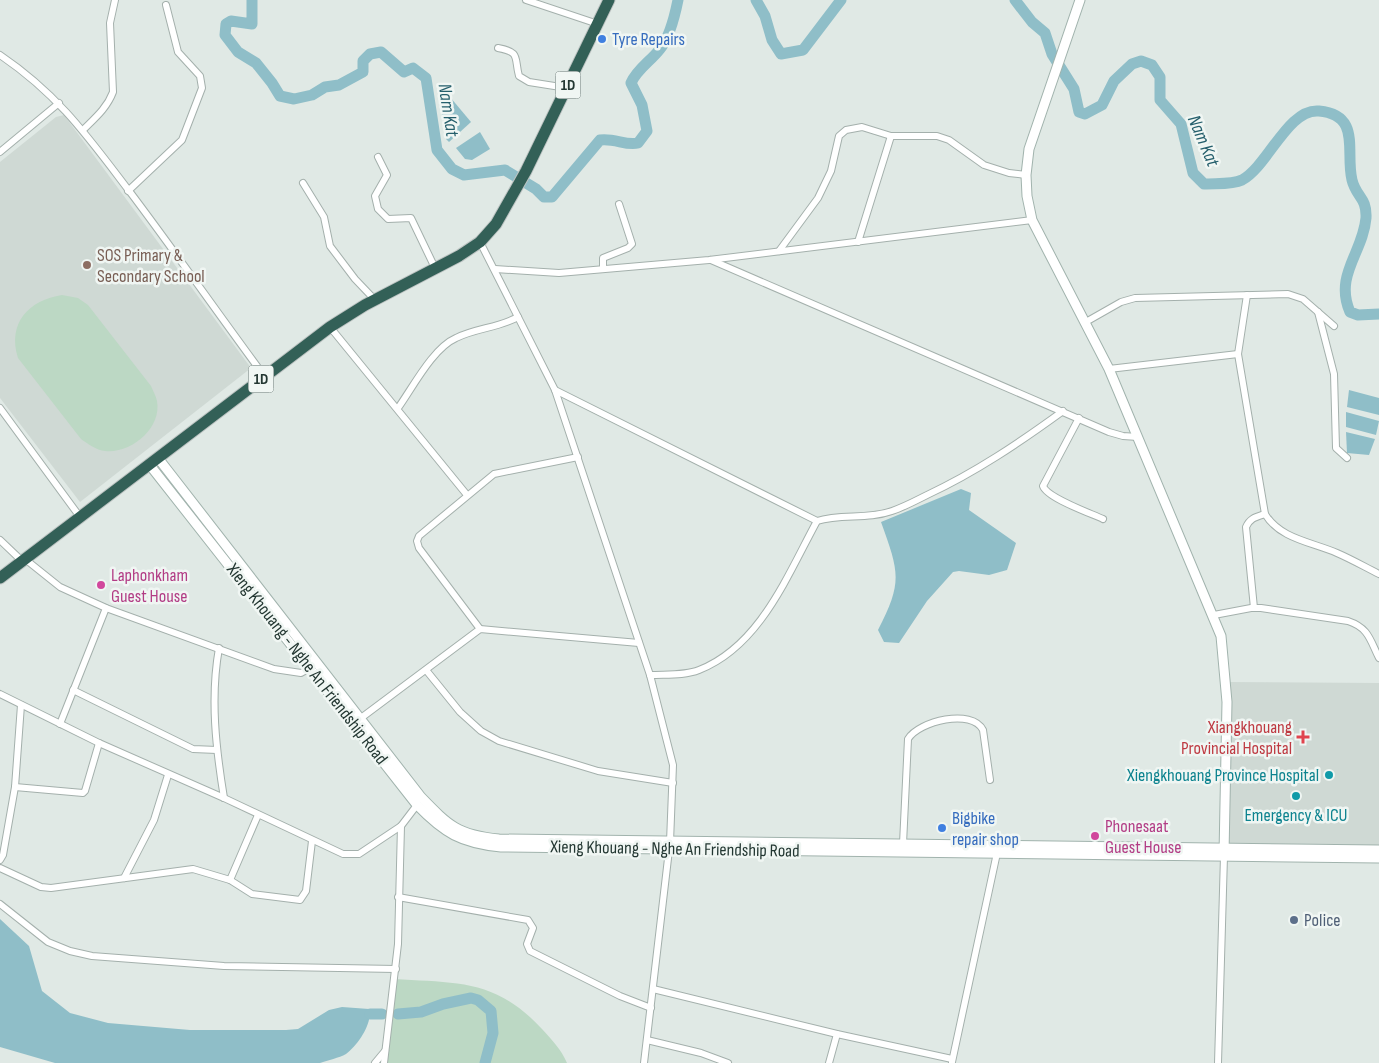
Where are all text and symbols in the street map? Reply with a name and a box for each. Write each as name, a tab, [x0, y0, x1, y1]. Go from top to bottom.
place label: Tyre Repairs	[612, 29, 685, 50]
marker: Tyre Repairs	[596, 33, 608, 45]
road number: 1D	[556, 72, 580, 98]
water label: Nam Kat	[432, 82, 464, 140]
water label: Nam Kat	[1182, 112, 1225, 171]
place label: SOS Primary & Secondary School	[97, 245, 205, 287]
marker: SOS Primary & Secondary School	[81, 259, 93, 271]
road number: 1D	[248, 366, 274, 392]
street label: Xieng Khouang - Nghe An Friendship Road	[221, 559, 392, 769]
place label: Laphonkham Guest House	[111, 565, 188, 607]
marker: Laphonkham Guest House	[95, 579, 107, 591]
place label: Xiangkhouang Provincial Hospital	[1181, 717, 1292, 759]
marker: Xiangkhouang Provincial Hospital	[1296, 730, 1310, 744]
place label: Xiengkhouang Province Hospital	[1126, 765, 1319, 786]
marker: Xiengkhouang Province Hospital	[1323, 769, 1335, 781]
marker: Emergency & ICU	[1290, 790, 1302, 802]
place label: Emergency & ICU	[1244, 805, 1348, 826]
place label: Bigbike repair shop	[952, 808, 1019, 850]
place label: Phonesaat Guest House	[1105, 816, 1181, 858]
marker: Bigbike repair shop	[936, 822, 948, 834]
marker: Phonesaat Guest House	[1089, 830, 1101, 842]
street label: Xieng Khouang - Nghe An Friendship Road	[549, 836, 800, 862]
place label: Police	[1304, 910, 1341, 931]
marker: Police	[1288, 914, 1300, 926]

